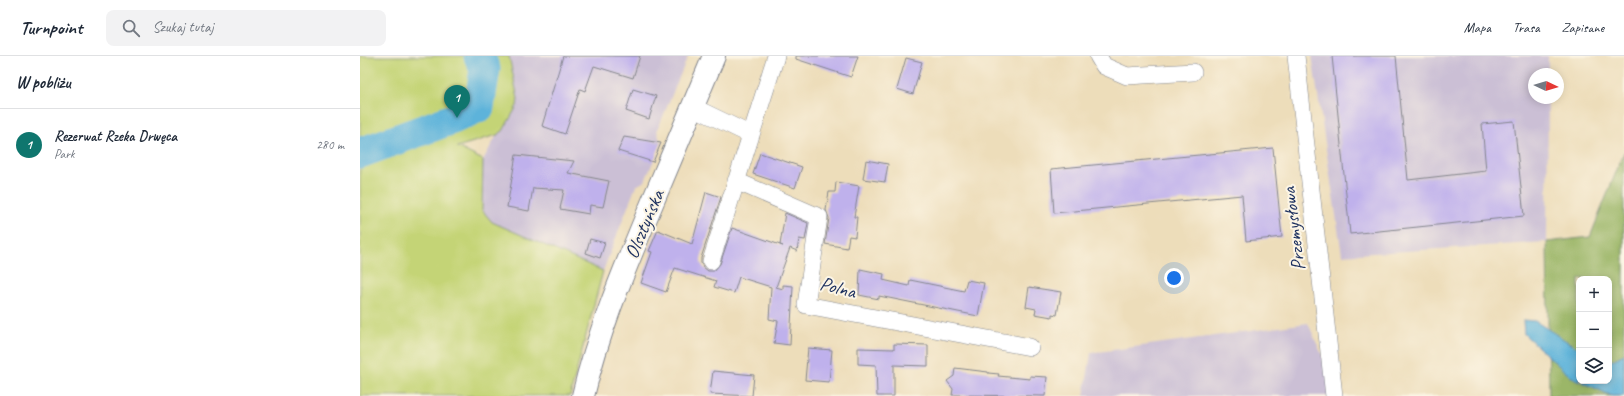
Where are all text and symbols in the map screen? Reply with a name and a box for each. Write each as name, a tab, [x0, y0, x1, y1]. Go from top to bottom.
search box	[106, 10, 386, 46]
text: Turnpoint	[20, 16, 82, 40]
icon: search	[120, 17, 142, 39]
text: Szukaj tutaj	[152, 18, 214, 37]
text: Mapa	[1464, 19, 1491, 36]
text: Trasa	[1513, 19, 1540, 36]
text: Zapisane	[1562, 19, 1604, 36]
north arrow	[1528, 68, 1564, 104]
text: W pobliżu	[16, 72, 71, 93]
pin: 1	[444, 85, 470, 118]
text: Rezerwat Rzeka Drwęca	[54, 127, 177, 146]
text: 1	[26, 137, 32, 153]
text: 280 m	[316, 137, 344, 153]
text: Park	[54, 146, 75, 162]
street label: Przemysłowa	[1276, 184, 1311, 272]
street label: Olsztyńska	[619, 185, 671, 262]
your location	[1164, 268, 1184, 288]
street label: Polna	[817, 271, 860, 305]
map controls	[1576, 276, 1612, 384]
button: +	[1576, 276, 1612, 312]
button: −	[1576, 312, 1612, 348]
button: layers	[1576, 348, 1612, 384]

